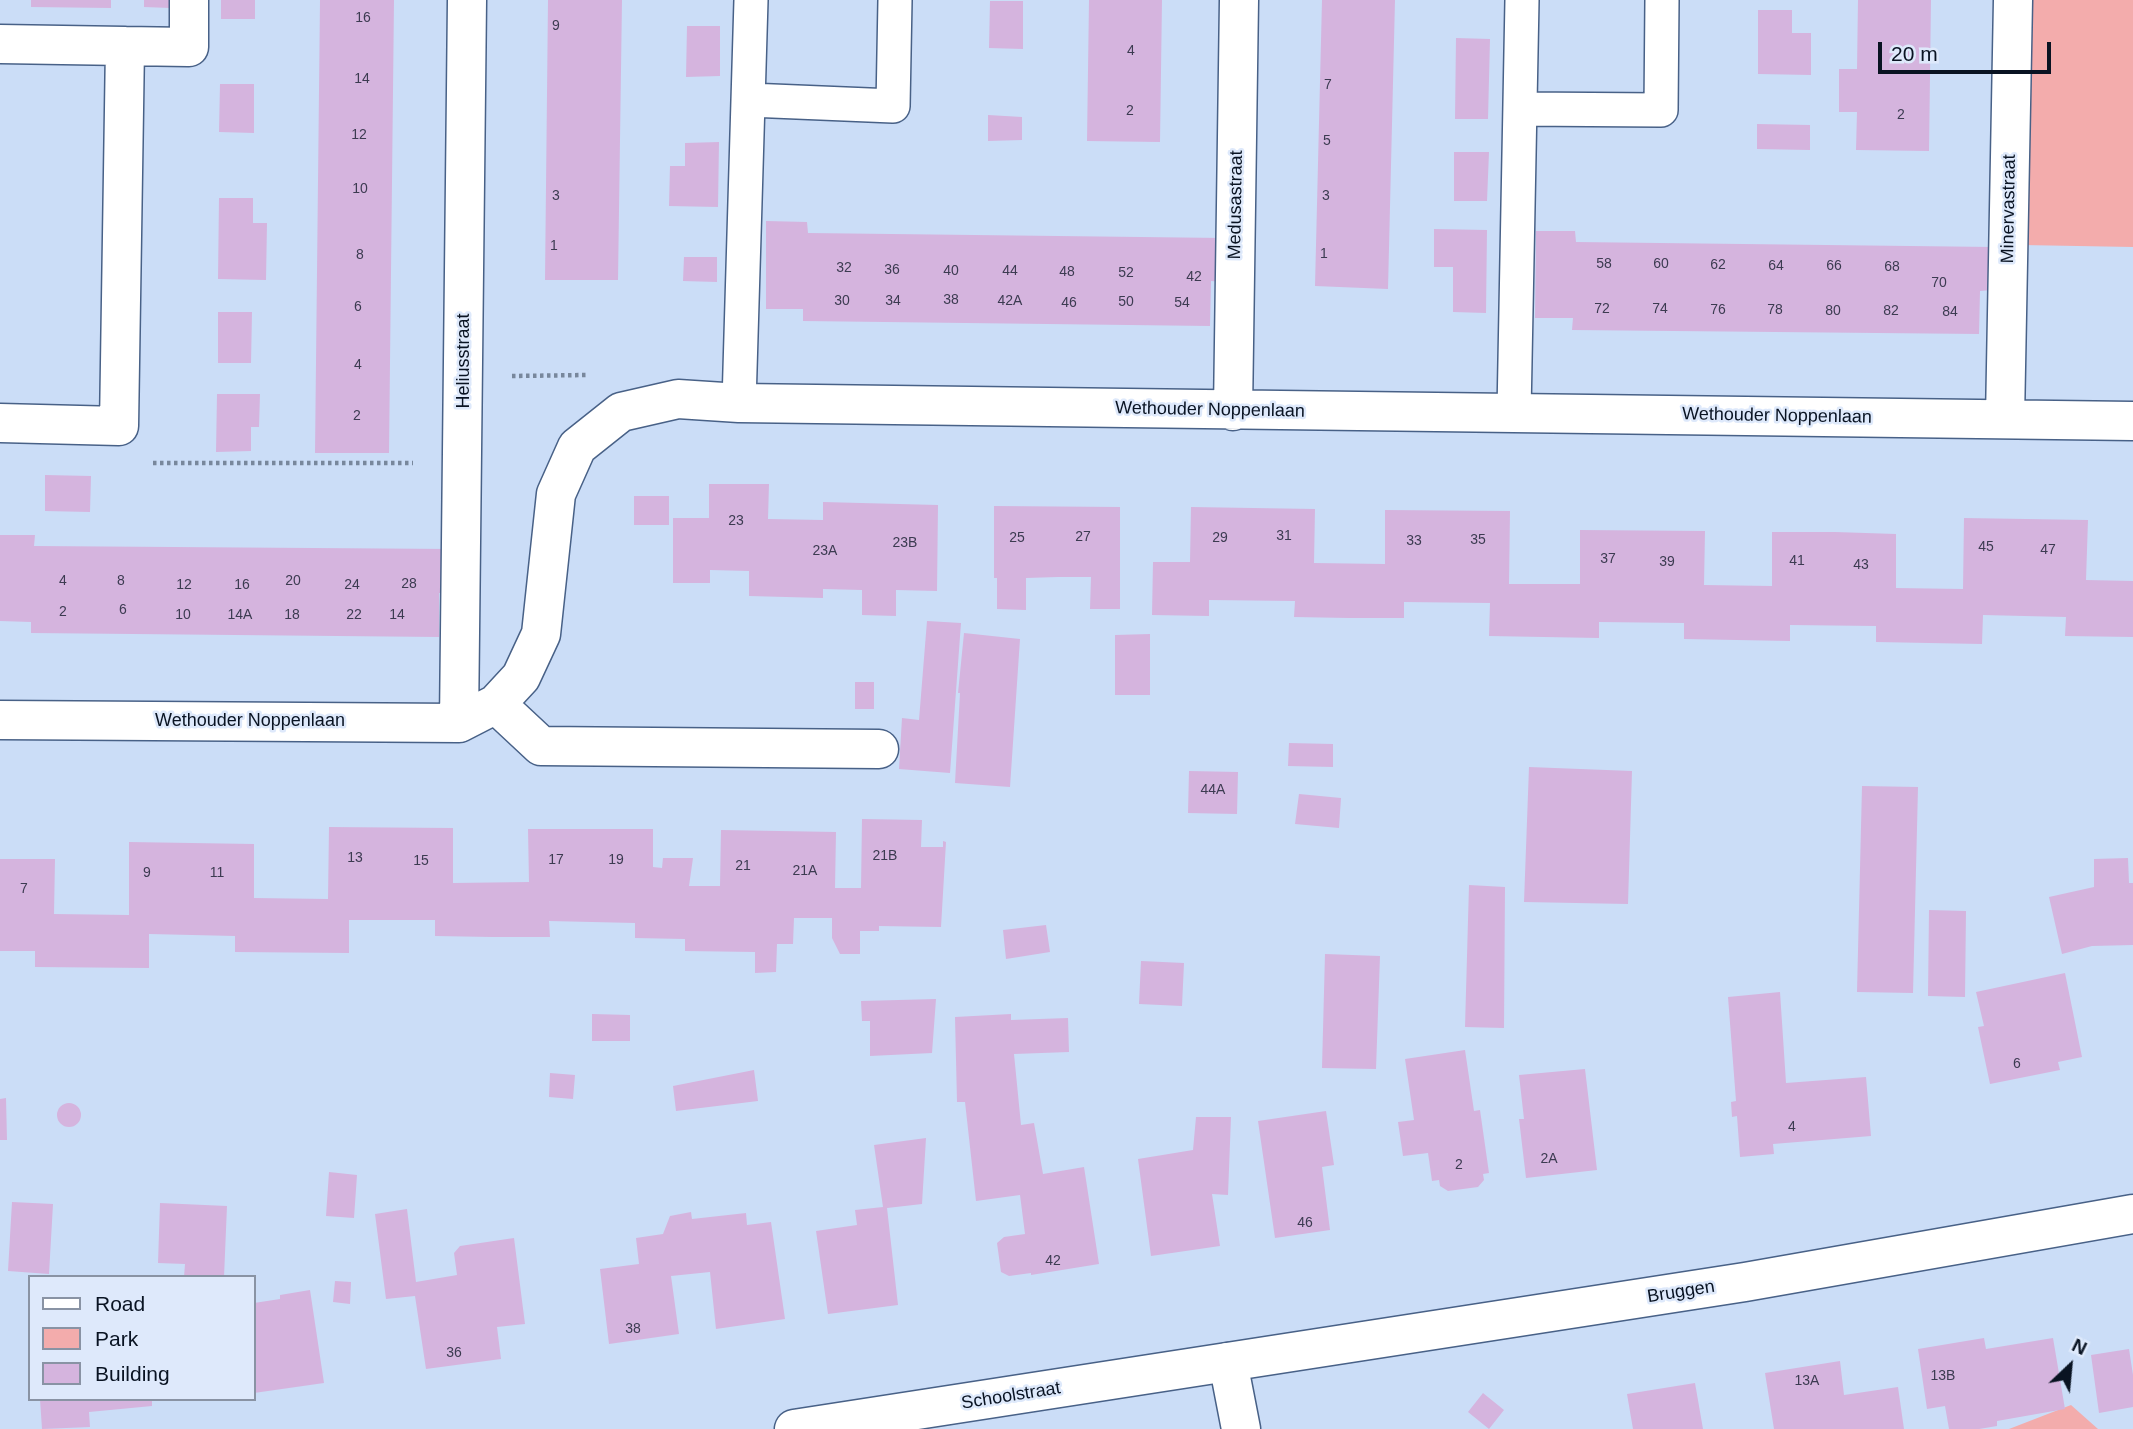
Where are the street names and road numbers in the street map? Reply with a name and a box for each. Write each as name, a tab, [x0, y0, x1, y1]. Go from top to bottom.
street label: Medusastraat	[1224, 150, 1248, 260]
street label: Minervastraat	[1997, 154, 2021, 264]
street label: Heliusstraat	[453, 313, 475, 409]
street label: Wethouder Noppenlaan	[1115, 398, 1305, 422]
street label: Wethouder Noppenlaan	[1682, 404, 1872, 428]
street label: Wethouder Noppenlaan	[155, 710, 345, 732]
street label: Bruggen	[1646, 1276, 1716, 1308]
street label: Schoolstraat	[960, 1378, 1062, 1414]

